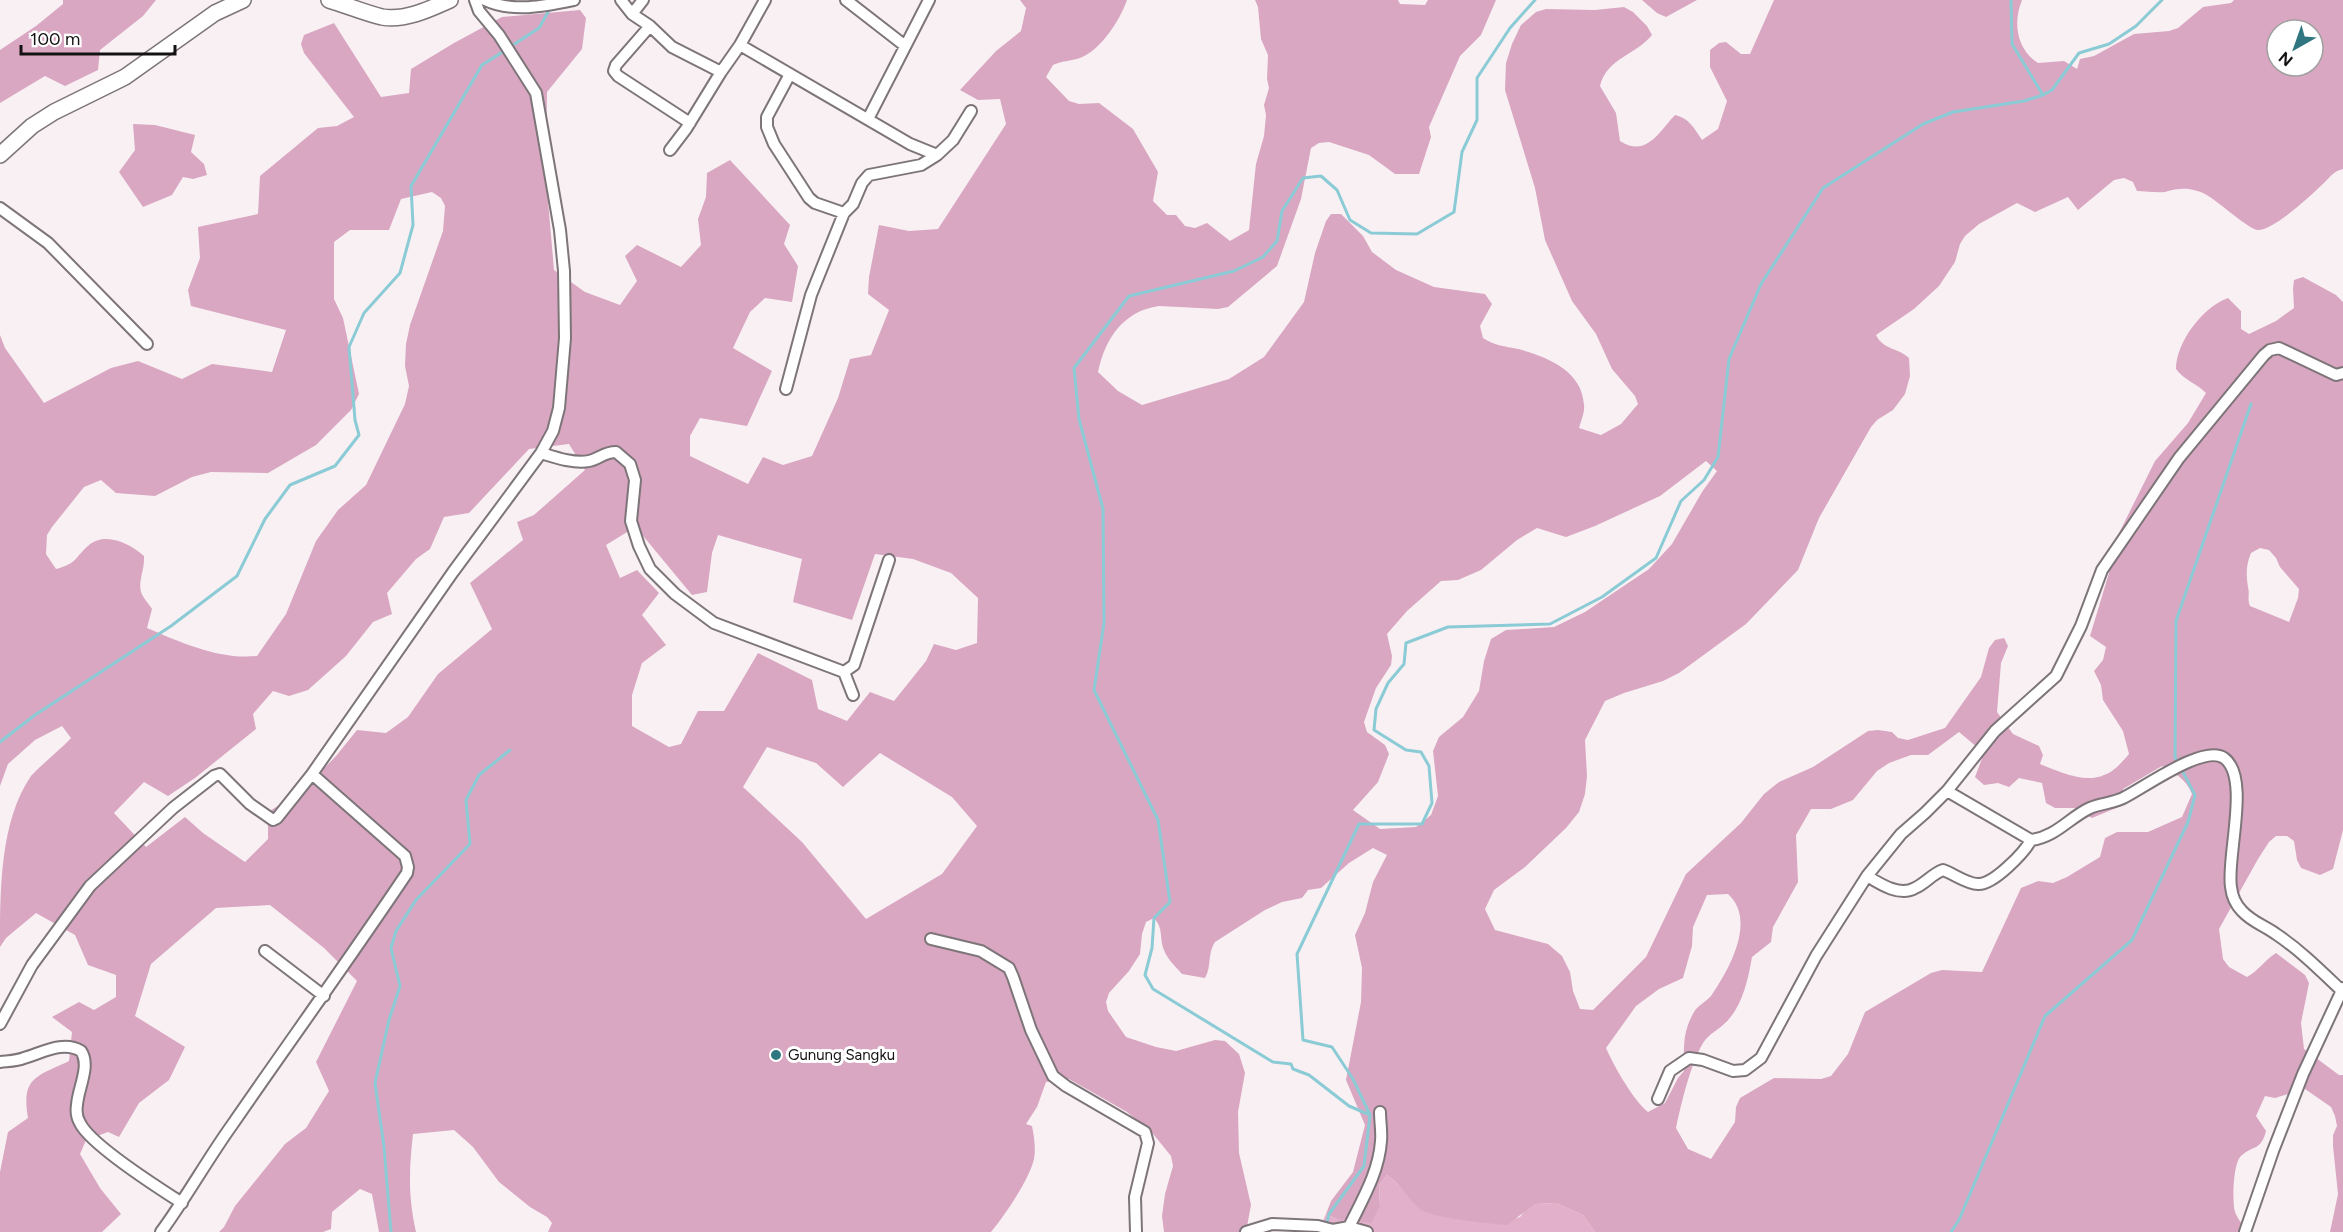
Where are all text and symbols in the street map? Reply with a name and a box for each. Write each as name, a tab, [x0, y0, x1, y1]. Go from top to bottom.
scale bar	[21, 18, 176, 56]
north arrow	[2265, 18, 2325, 78]
text: 100 m	[30, 28, 80, 50]
text: N	[2275, 48, 2297, 70]
place label: Gunung Sangku	[788, 1046, 895, 1064]
marker: Gunung Sangku	[769, 1048, 783, 1062]

